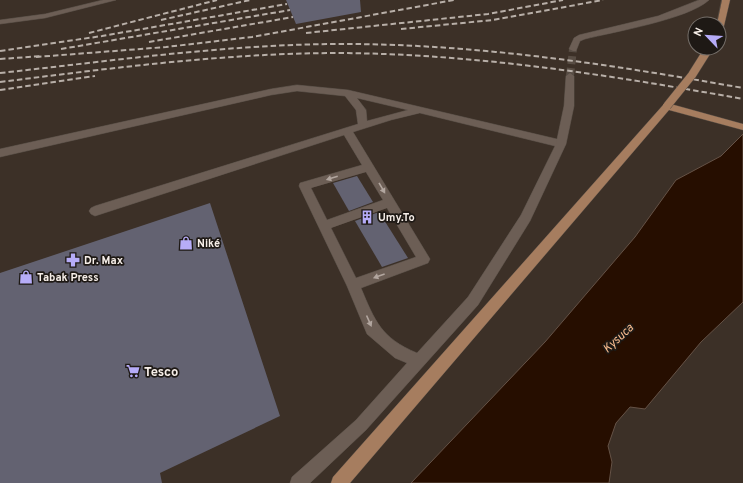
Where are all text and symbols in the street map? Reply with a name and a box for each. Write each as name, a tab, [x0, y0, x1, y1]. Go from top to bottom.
north arrow	[687, 16, 727, 56]
text: N	[691, 26, 707, 39]
one-way arrow	[326, 175, 338, 181]
one-way arrow	[378, 182, 385, 194]
building icon: Umy.To	[359, 209, 375, 225]
place label: Umy.To	[378, 211, 415, 225]
shop icon: Niké	[178, 235, 194, 251]
place label: Niké	[197, 237, 220, 251]
pharmacy icon: Dr. Max	[65, 252, 81, 268]
place label: Dr. Max	[84, 254, 124, 268]
shop icon: Tabak Press	[18, 269, 34, 285]
place label: Tabak Press	[37, 271, 99, 285]
one-way arrow	[372, 273, 384, 279]
one-way arrow	[366, 315, 372, 327]
water label: Kysuca	[600, 320, 638, 357]
supermarket icon: Tesco	[125, 363, 141, 379]
place label: Tesco	[144, 365, 178, 381]

